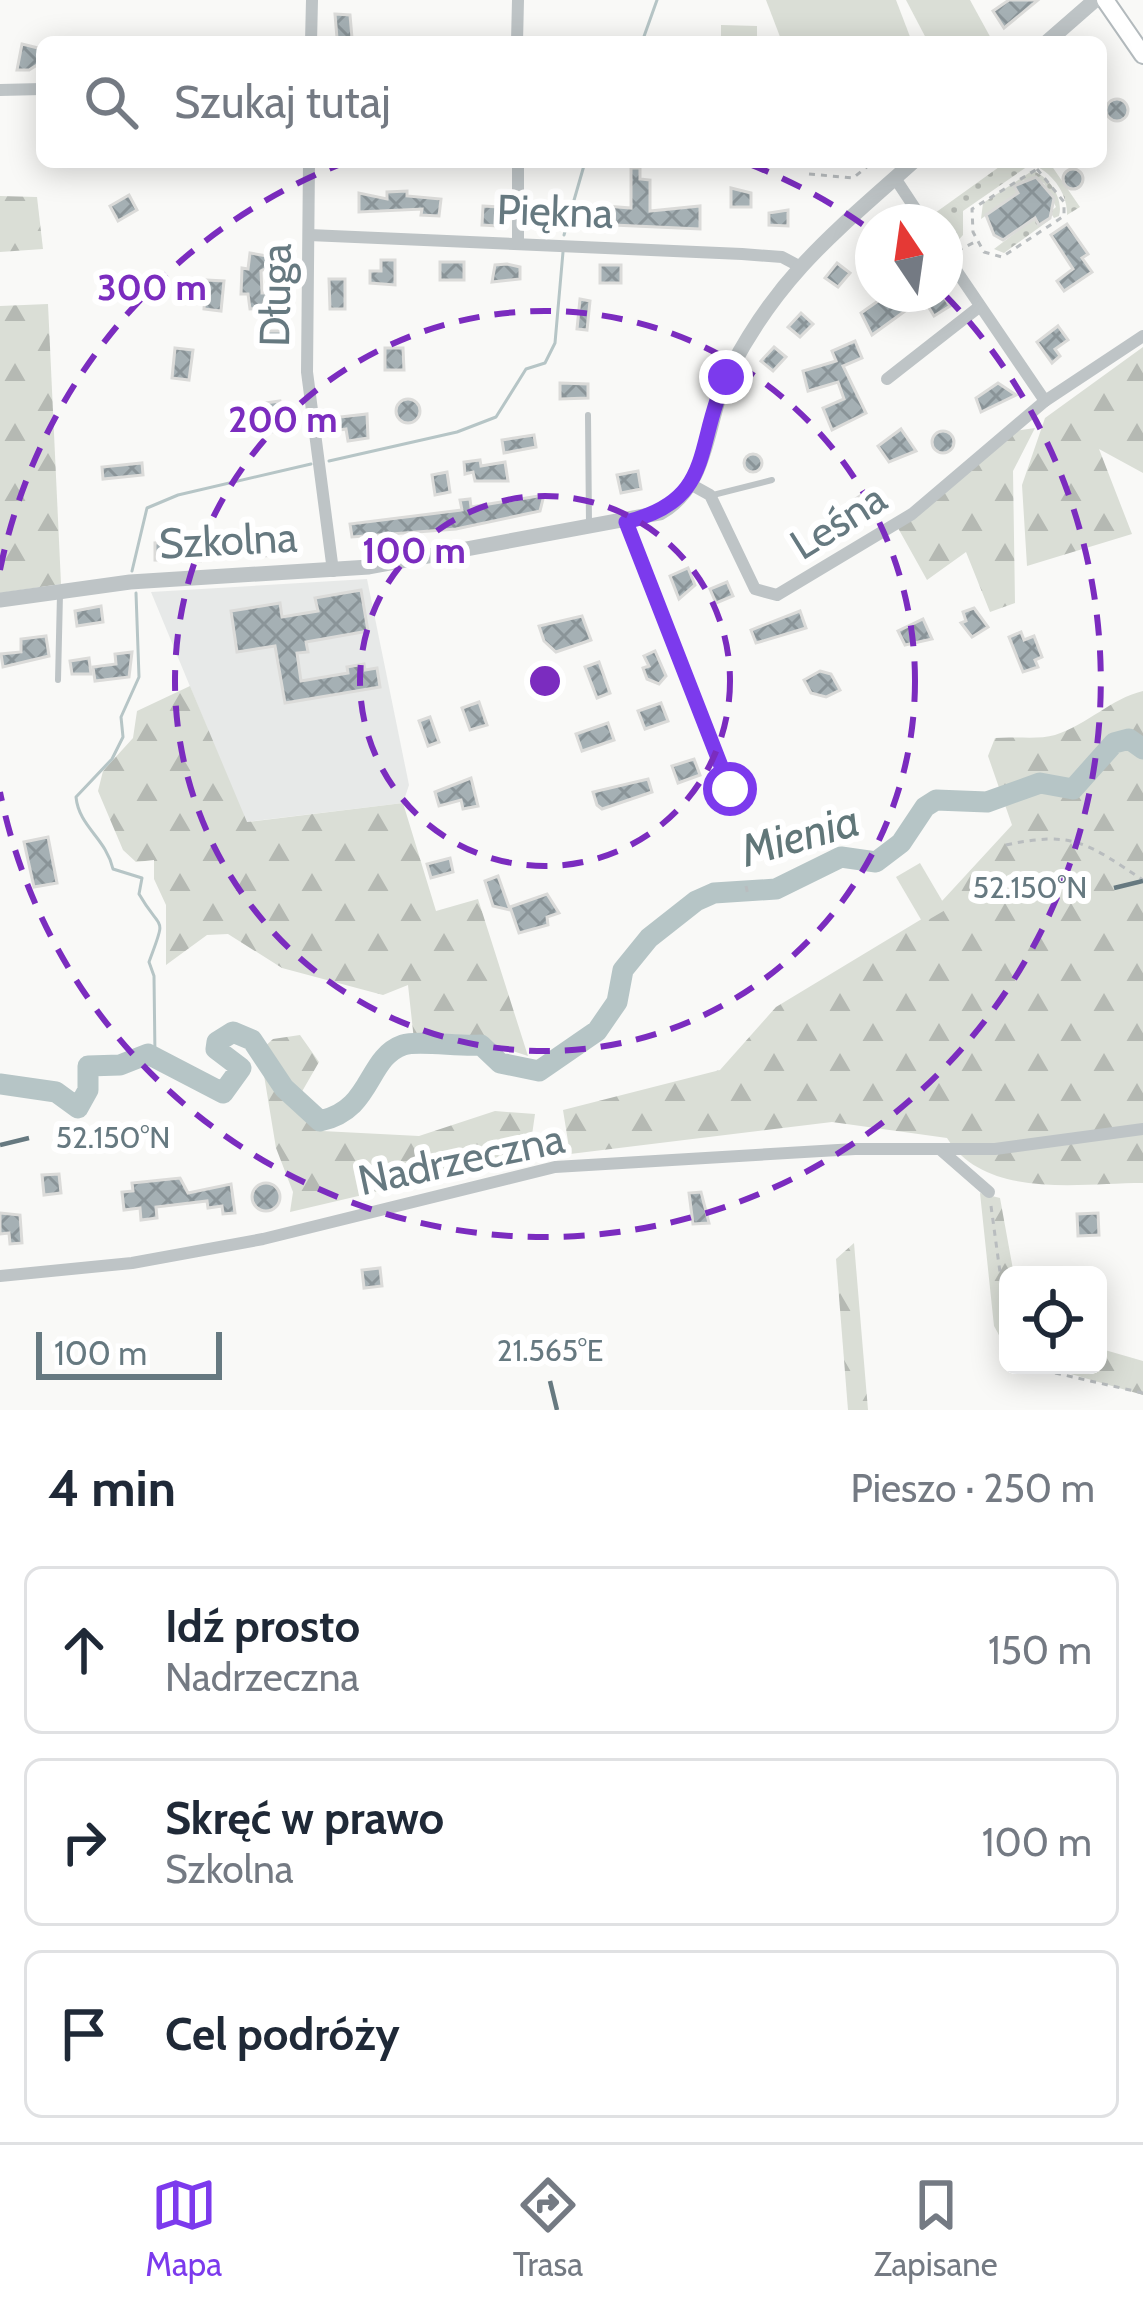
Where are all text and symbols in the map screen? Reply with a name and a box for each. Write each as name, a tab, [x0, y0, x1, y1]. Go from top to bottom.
search box	[36, 36, 1107, 168]
icon: search	[78, 69, 144, 135]
text: Szukaj tutaj	[174, 75, 391, 129]
street label: Piękna	[496, 183, 614, 239]
north arrow	[855, 204, 963, 312]
street label: Długa	[248, 243, 302, 347]
text: 300 m	[97, 265, 207, 309]
route end	[699, 350, 753, 404]
text: 200 m	[228, 397, 338, 441]
street label: Leśna	[780, 472, 896, 570]
street label: Szkolna	[158, 510, 298, 570]
text: 100 m	[362, 528, 466, 572]
centre of rings	[524, 660, 566, 702]
route start	[703, 762, 757, 816]
water label: Mienia	[734, 792, 865, 878]
text: 52.150°N	[973, 869, 1087, 906]
street label: Nadrzeczna	[353, 1112, 569, 1206]
text: 52.150°N	[56, 1119, 170, 1156]
map controls	[999, 1266, 1107, 1374]
button: locate	[999, 1266, 1107, 1374]
scale bar	[36, 1326, 222, 1379]
text: 21.565°E	[497, 1332, 603, 1369]
text: 100 m	[54, 1333, 147, 1373]
text: 4 min	[48, 1457, 176, 1519]
text: Pieszo · 250 m	[851, 1464, 1095, 1512]
text: Idź prosto	[165, 1599, 360, 1653]
icon: ahead	[51, 1617, 117, 1683]
text: 150 m	[988, 1626, 1092, 1674]
text: Nadrzeczna	[165, 1653, 359, 1701]
text: Skręć w prawo	[165, 1791, 444, 1845]
icon: right	[51, 1809, 117, 1875]
text: 100 m	[982, 1818, 1092, 1866]
text: Szkolna	[165, 1845, 293, 1893]
icon: arrive	[51, 2001, 117, 2067]
text: Cel podróży	[165, 2007, 400, 2061]
tab: Mapa	[145, 2172, 222, 2284]
tab: Trasa	[513, 2172, 583, 2284]
tab: Zapisane	[874, 2172, 998, 2284]

